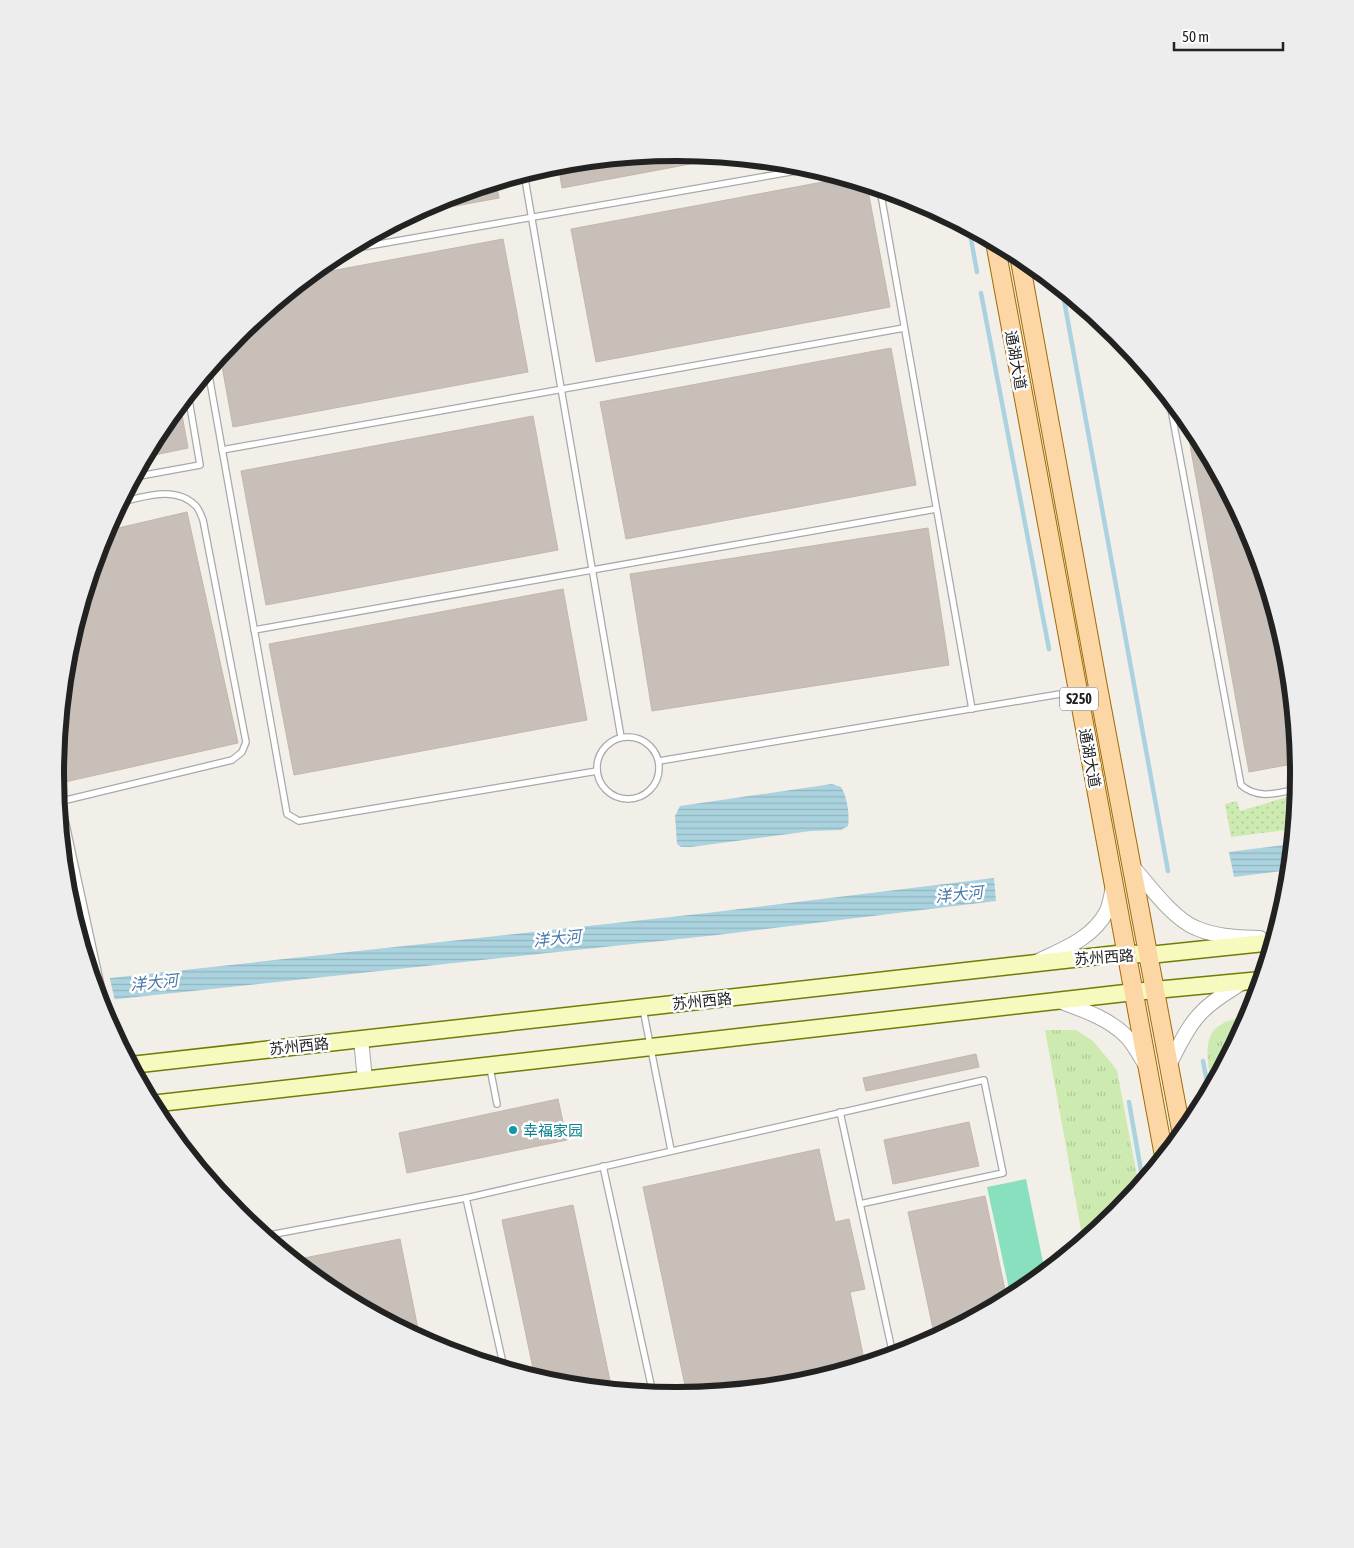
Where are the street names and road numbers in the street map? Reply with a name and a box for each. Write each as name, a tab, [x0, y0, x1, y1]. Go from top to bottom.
street label: 通湖大道	[1002, 329, 1030, 391]
road number: S250	[1060, 688, 1098, 711]
street label: 通湖大道	[1076, 727, 1104, 789]
street label: 苏州西路	[1073, 946, 1135, 968]
street label: 苏州西路	[671, 989, 733, 1013]
street label: 苏州西路	[268, 1034, 330, 1058]

